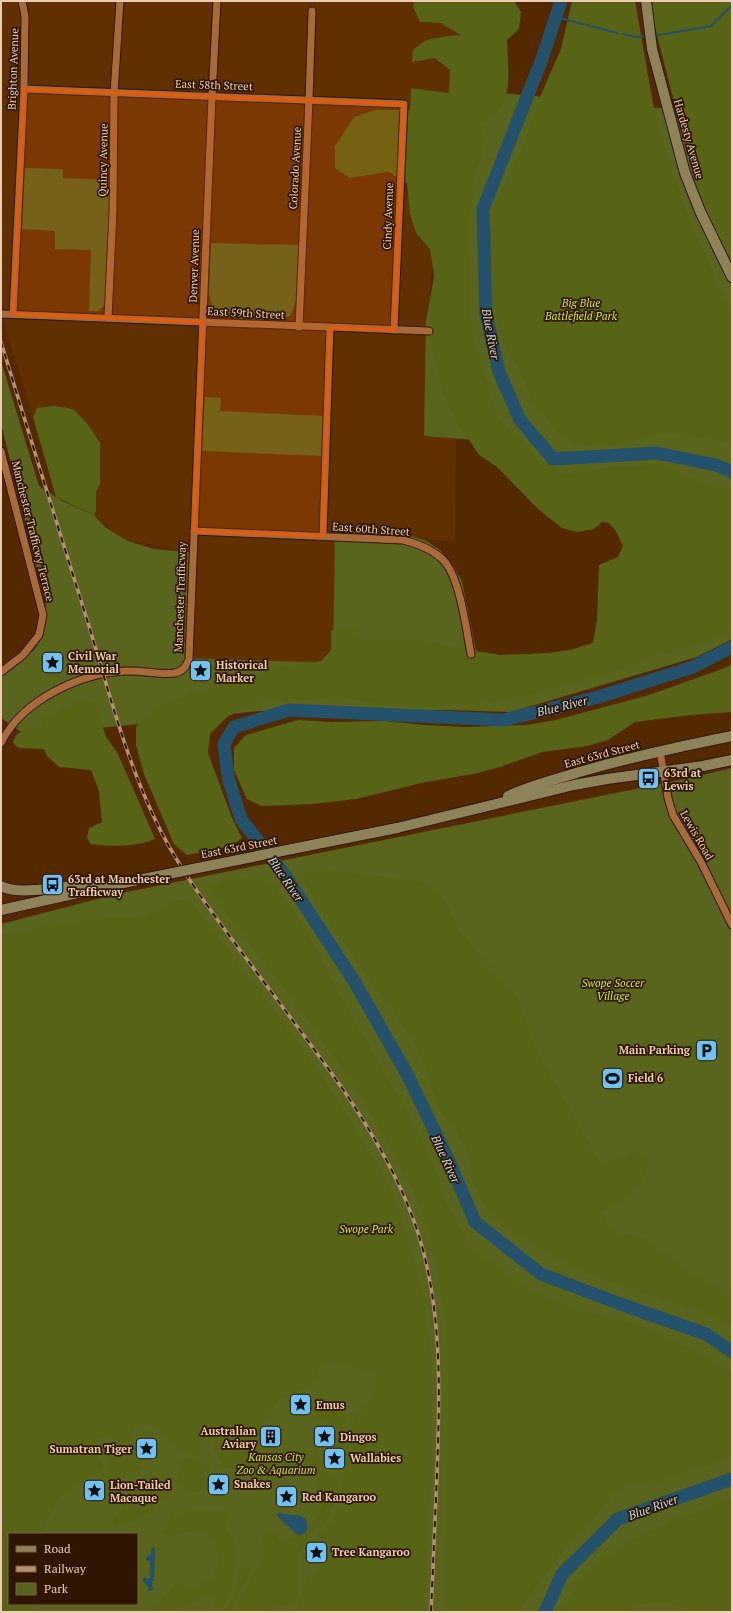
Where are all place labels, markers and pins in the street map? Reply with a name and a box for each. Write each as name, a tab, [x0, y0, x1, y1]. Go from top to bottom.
place icon: Civil War Memorial	[40, 649, 66, 675]
place label: Civil War Memorial	[68, 649, 119, 676]
place icon: Historical Marker	[188, 658, 214, 684]
place label: Historical Marker	[216, 658, 268, 685]
bus stop icon: 63rd at Lewis	[635, 766, 661, 792]
place label: 63rd at Lewis	[664, 766, 702, 793]
bus stop icon: 63rd at Manchester Trafficway	[39, 872, 65, 898]
place label: 63rd at Manchester Trafficway	[68, 872, 170, 899]
parking icon: Main Parking	[693, 1037, 719, 1063]
place label: Main Parking	[619, 1043, 691, 1057]
sports icon: Field 6	[599, 1065, 625, 1091]
place label: Field 6	[628, 1071, 663, 1085]
place icon: Emus	[287, 1392, 313, 1418]
place label: Emus	[316, 1398, 345, 1412]
place label: Australian Aviary	[200, 1424, 256, 1451]
building icon: Australian Aviary	[258, 1424, 284, 1450]
place icon: Dingos	[311, 1424, 337, 1450]
place label: Dingos	[340, 1430, 377, 1444]
place icon: Sumatran Tiger	[134, 1436, 160, 1462]
place label: Sumatran Tiger	[50, 1442, 132, 1456]
place icon: Wallabies	[321, 1445, 347, 1471]
place label: Wallabies	[350, 1451, 401, 1465]
place icon: Snakes	[205, 1471, 231, 1497]
place label: Snakes	[234, 1477, 271, 1491]
place icon: Lion-Tailed Macaque	[81, 1478, 107, 1504]
place label: Lion-Tailed Macaque	[110, 1478, 171, 1505]
place icon: Red Kangaroo	[273, 1484, 299, 1510]
place label: Red Kangaroo	[302, 1490, 376, 1504]
place icon: Tree Kangaroo	[303, 1539, 329, 1565]
place label: Tree Kangaroo	[332, 1545, 410, 1559]

